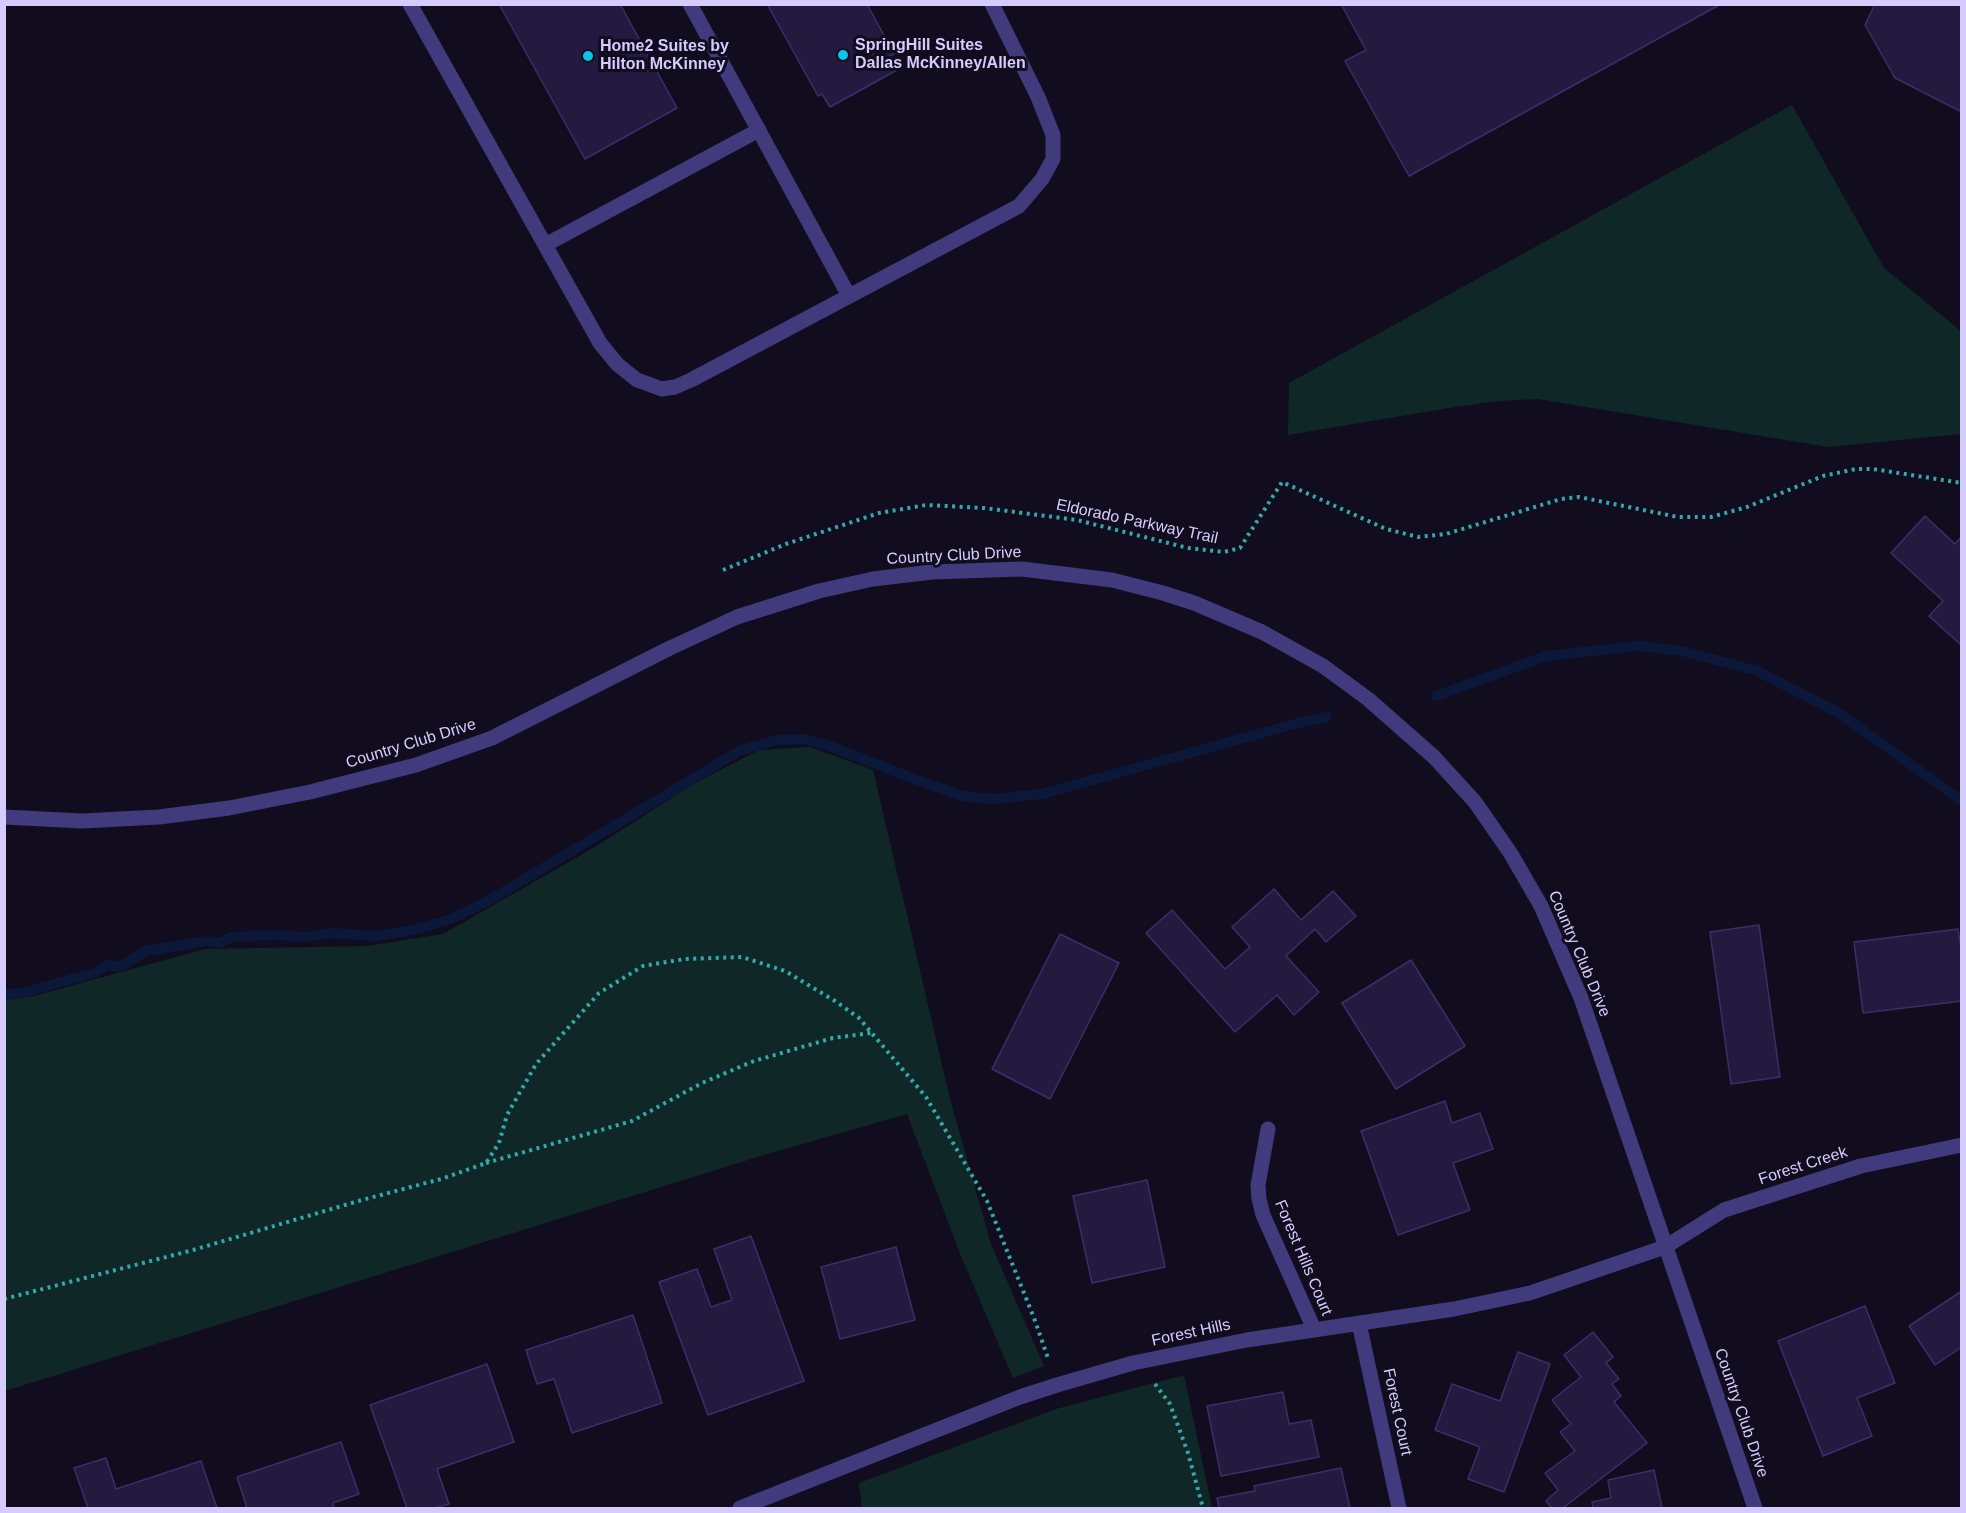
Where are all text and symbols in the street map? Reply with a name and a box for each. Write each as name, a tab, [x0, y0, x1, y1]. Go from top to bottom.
place label: SpringHill Suites Dallas McKinney/Allen	[855, 36, 1026, 74]
place label: Home2 Suites by Hilton McKinney	[600, 37, 729, 75]
marker: SpringHill Suites Dallas McKinney/Allen	[836, 48, 850, 62]
marker: Home2 Suites by Hilton McKinney	[581, 49, 595, 63]
street label: Eldorado Parkway Trail	[1054, 495, 1220, 549]
street label: Country Club Drive	[886, 543, 1022, 569]
street label: Country Club Drive	[344, 715, 478, 773]
street label: Country Club Drive	[1544, 888, 1614, 1020]
street label: Forest Creek	[1756, 1143, 1850, 1189]
street label: Forest Hills Court	[1270, 1197, 1336, 1319]
street label: Forest Hills	[1150, 1315, 1232, 1351]
street label: Country Club Drive	[1710, 1346, 1772, 1480]
street label: Forest Court	[1378, 1367, 1416, 1457]

